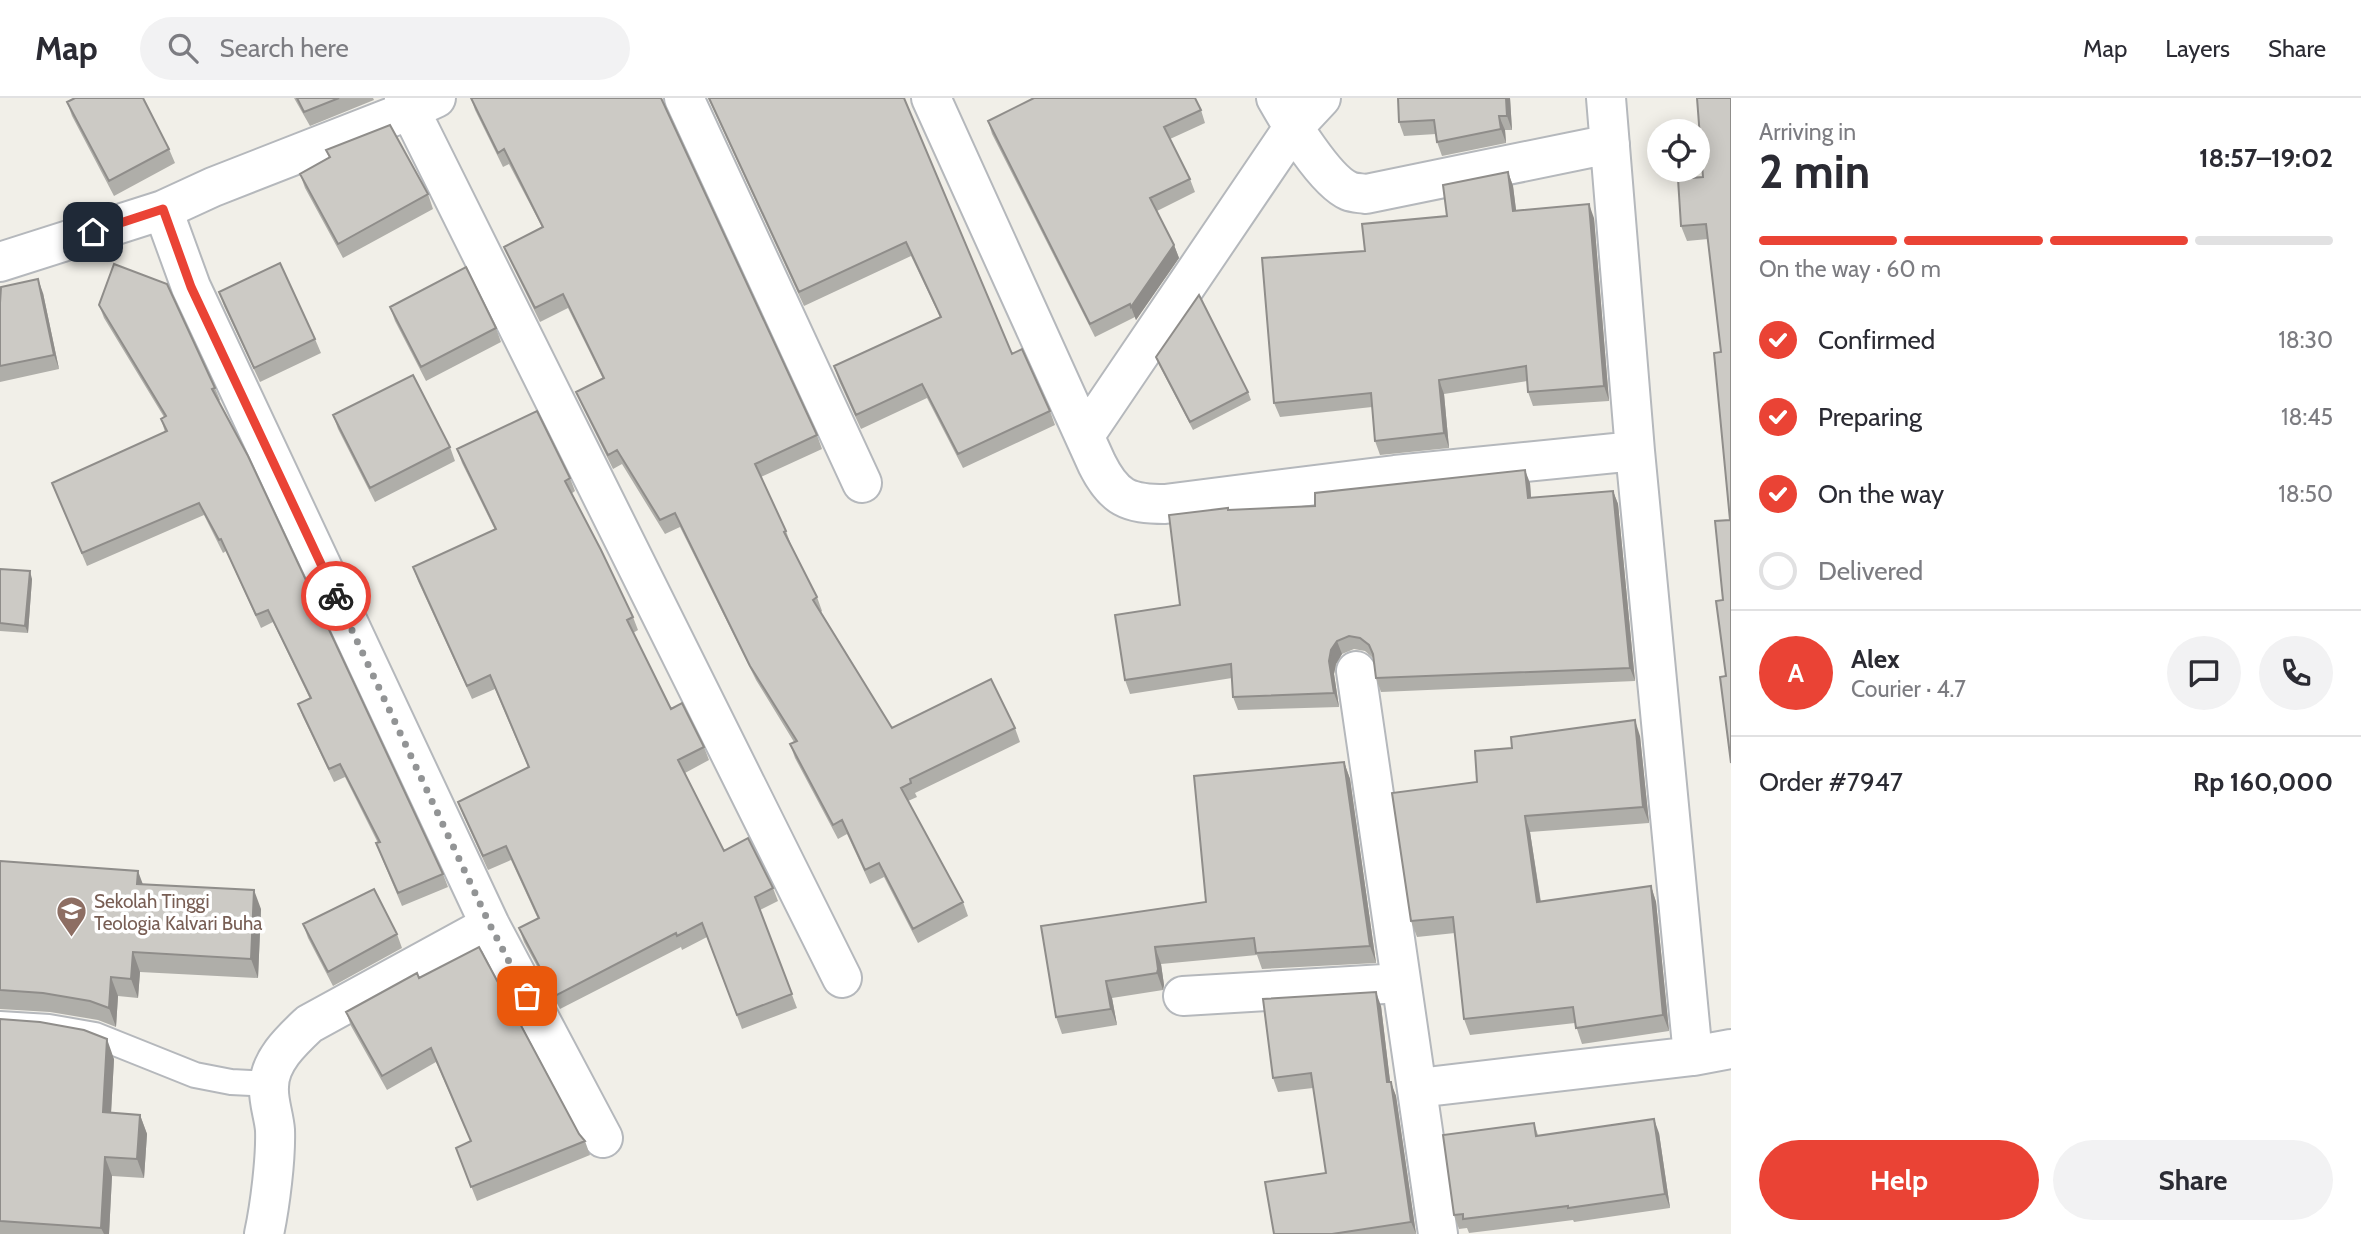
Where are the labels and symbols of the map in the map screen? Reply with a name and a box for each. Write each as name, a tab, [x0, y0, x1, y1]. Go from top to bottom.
pin	[63, 202, 123, 262]
courier	[301, 561, 371, 631]
place label: Sekolah Tinggi Teologia Kalvari Buha	[94, 890, 262, 935]
school or university icon: Sekolah Tinggi Teologia Kalvari Buha	[54, 895, 88, 939]
pin	[497, 966, 557, 1026]

